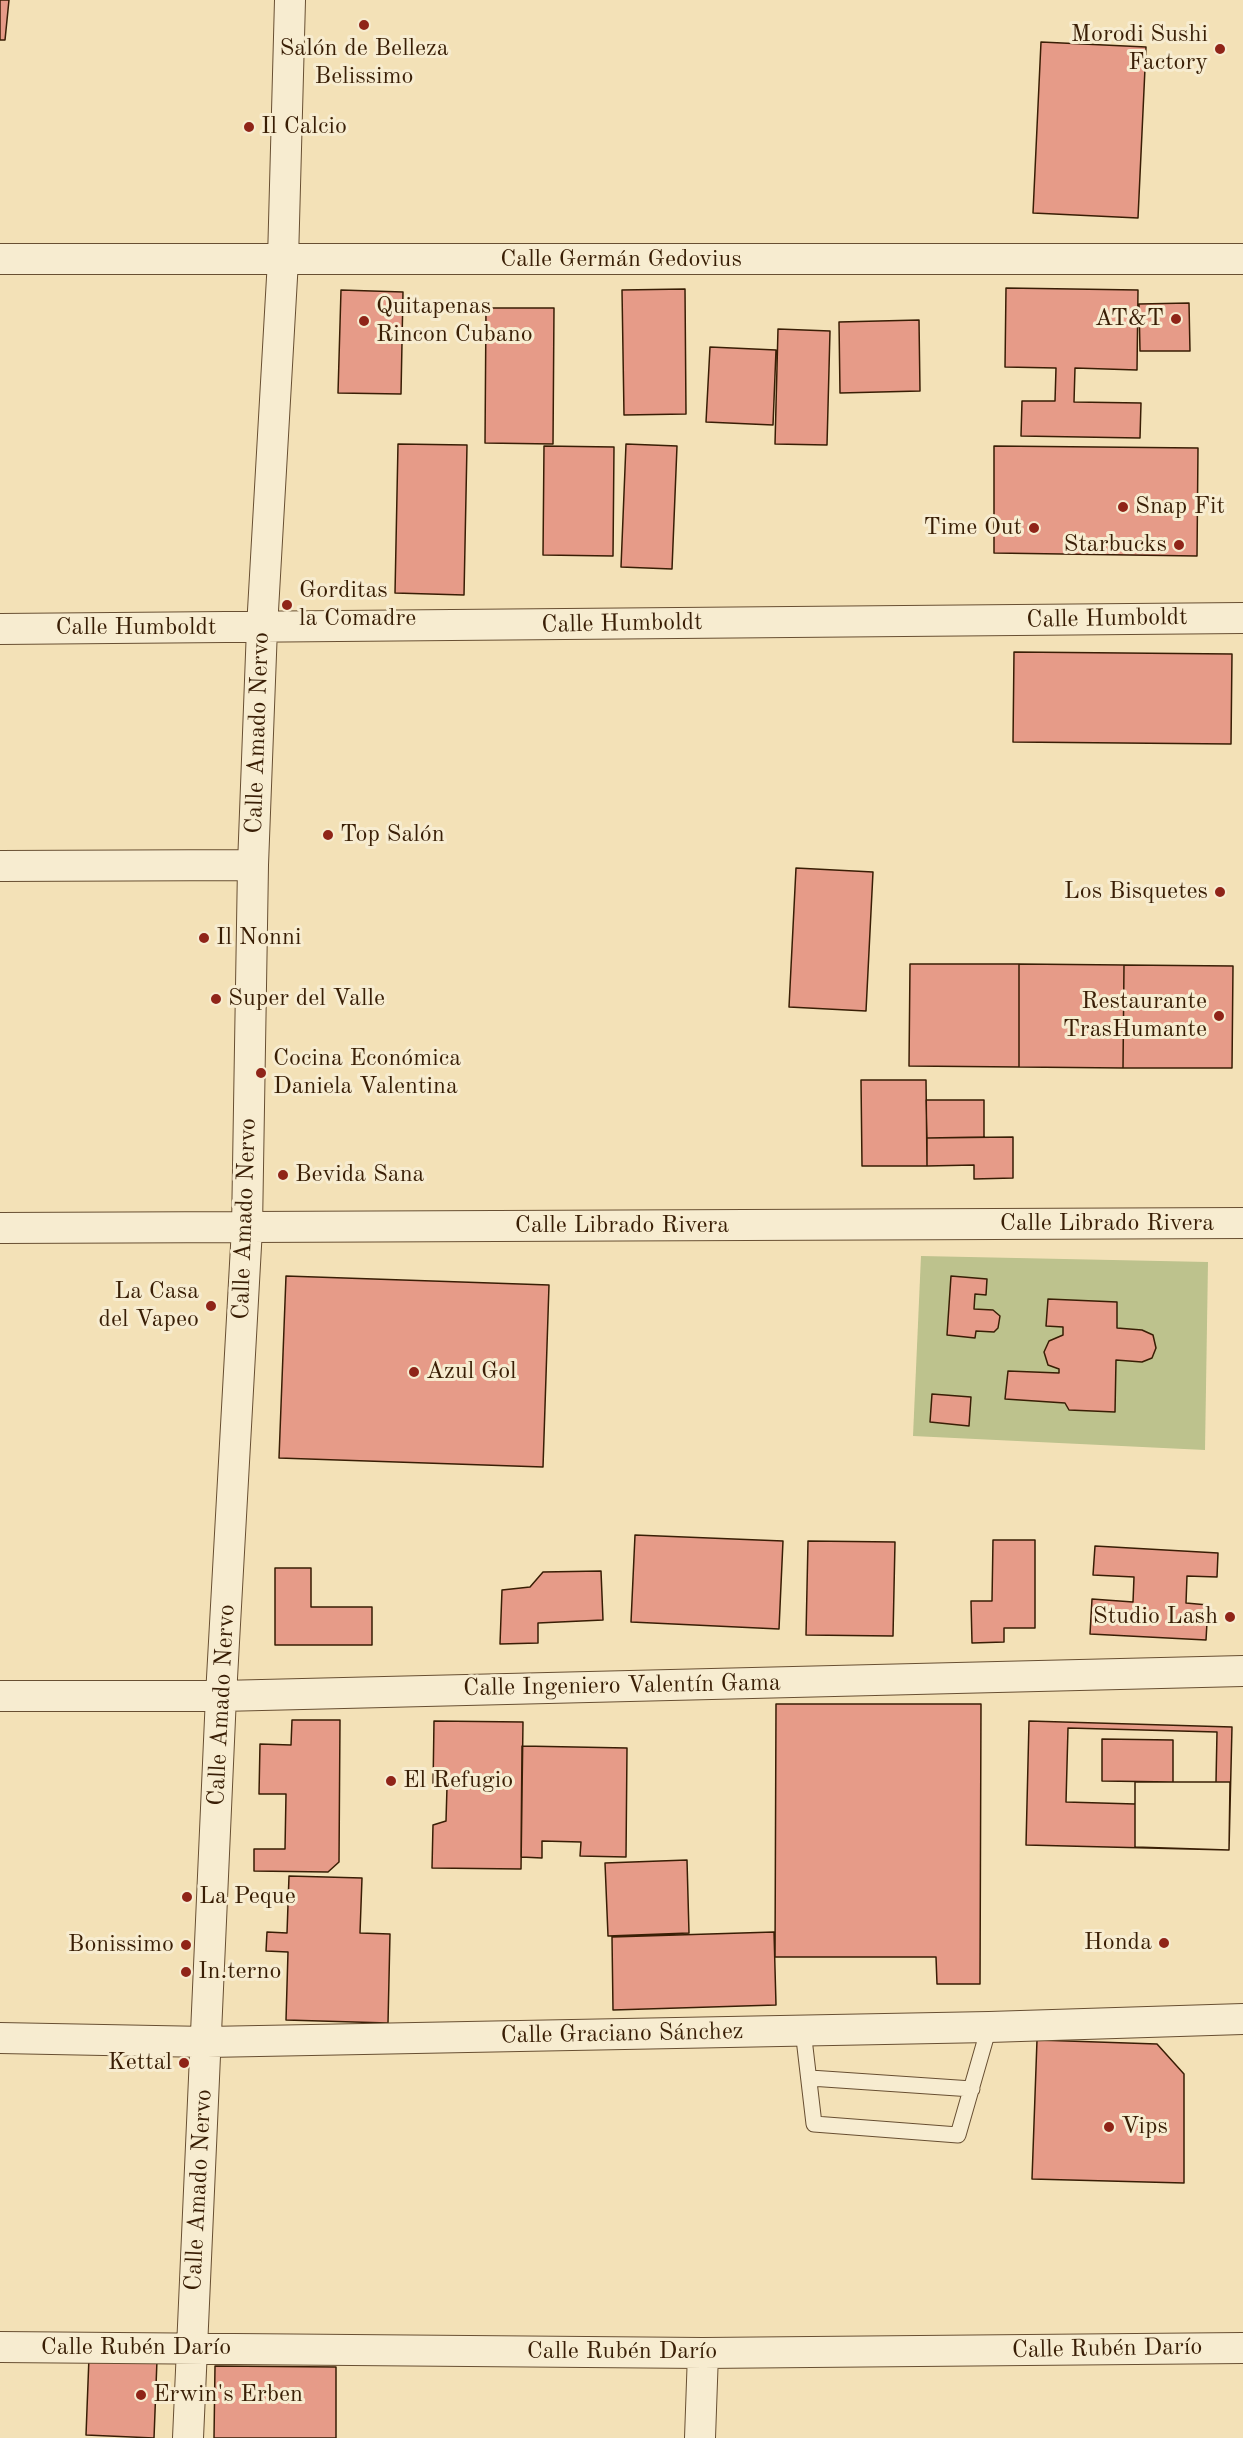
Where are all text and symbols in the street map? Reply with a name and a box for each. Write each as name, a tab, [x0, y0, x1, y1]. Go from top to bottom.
marker: Salón de Belleza Belissimo	[357, 18, 371, 32]
place label: Morodi Sushi Factory	[1071, 21, 1208, 77]
place label: Salón de Belleza Belissimo	[279, 35, 449, 91]
marker: Morodi Sushi Factory	[1213, 42, 1227, 56]
place label: Il Calcio	[261, 113, 347, 141]
marker: Il Calcio	[242, 120, 256, 134]
street label: Calle Germán Gedovius	[500, 246, 742, 274]
place label: Quitapenas Rincon Cubano	[376, 293, 533, 349]
place label: AT&T	[1095, 305, 1164, 333]
marker: AT&T	[1169, 312, 1183, 326]
marker: Quitapenas Rincon Cubano	[357, 314, 371, 328]
place label: Snap Fit	[1135, 493, 1225, 521]
marker: Snap Fit	[1116, 500, 1130, 514]
place label: Time Out	[924, 514, 1022, 542]
marker: Time Out	[1027, 521, 1041, 535]
place label: Starbucks	[1064, 531, 1167, 559]
marker: Starbucks	[1172, 538, 1186, 552]
place label: Gorditas la Comadre	[299, 577, 416, 633]
marker: Gorditas la Comadre	[280, 598, 294, 612]
street label: Calle Humboldt	[1026, 603, 1188, 635]
street label: Calle Humboldt	[541, 608, 703, 640]
street label: Calle Humboldt	[55, 614, 217, 642]
street label: Calle Amado Nervo	[240, 632, 276, 834]
place label: Top Salón	[340, 821, 445, 849]
marker: Top Salón	[321, 828, 335, 842]
place label: Los Bisquetes	[1064, 878, 1208, 906]
marker: Los Bisquetes	[1213, 885, 1227, 899]
place label: Il Nonni	[216, 924, 301, 952]
marker: Il Nonni	[197, 931, 211, 945]
place label: Super del Valle	[228, 985, 385, 1013]
place label: Restaurante TrasHumante	[1063, 988, 1207, 1044]
marker: Super del Valle	[209, 992, 223, 1006]
marker: Restaurante TrasHumante	[1212, 1009, 1226, 1023]
place label: Cocina Económica Daniela Valentina	[273, 1045, 461, 1101]
marker: Cocina Económica Daniela Valentina	[254, 1066, 268, 1080]
street label: Calle Amado Nervo	[227, 1118, 263, 1320]
place label: Bevida Sana	[295, 1161, 424, 1189]
marker: Bevida Sana	[276, 1168, 290, 1182]
street label: Calle Librado Rivera	[1000, 1210, 1214, 1238]
street label: Calle Librado Rivera	[515, 1212, 729, 1240]
place label: La Casa del Vapeo	[98, 1278, 199, 1334]
marker: La Casa del Vapeo	[204, 1299, 218, 1313]
place label: Azul Gol	[426, 1358, 517, 1386]
marker: Azul Gol	[407, 1365, 421, 1379]
street label: Calle Amado Nervo	[202, 1603, 242, 1807]
place label: Studio Lash	[1093, 1603, 1218, 1631]
marker: Studio Lash	[1223, 1610, 1237, 1624]
street label: Calle Ingeniero Valentín Gama	[463, 1669, 781, 1703]
place label: El Refugio	[403, 1767, 513, 1795]
marker: El Refugio	[384, 1774, 398, 1788]
place label: La Peque	[199, 1883, 296, 1911]
marker: La Peque	[180, 1890, 194, 1904]
place label: Honda	[1084, 1929, 1152, 1957]
place label: Bonissimo	[68, 1931, 174, 1959]
marker: Honda	[1157, 1936, 1171, 1950]
marker: Bonissimo	[179, 1938, 193, 1952]
place label: In.terno	[198, 1958, 281, 1986]
marker: In.terno	[179, 1965, 193, 1979]
street label: Calle Graciano Sánchez	[500, 2017, 744, 2051]
place label: Kettal	[108, 2049, 172, 2077]
marker: Kettal	[177, 2056, 191, 2070]
street label: Calle Amado Nervo	[179, 2088, 219, 2292]
place label: Vips	[1121, 2113, 1168, 2141]
marker: Vips	[1102, 2120, 1116, 2134]
street label: Calle Rubén Darío	[1012, 2333, 1202, 2365]
street label: Calle Rubén Darío	[41, 2334, 231, 2362]
street label: Calle Rubén Darío	[527, 2338, 717, 2366]
place label: Erwin's Erben	[153, 2381, 303, 2409]
marker: Erwin's Erben	[134, 2388, 148, 2402]

